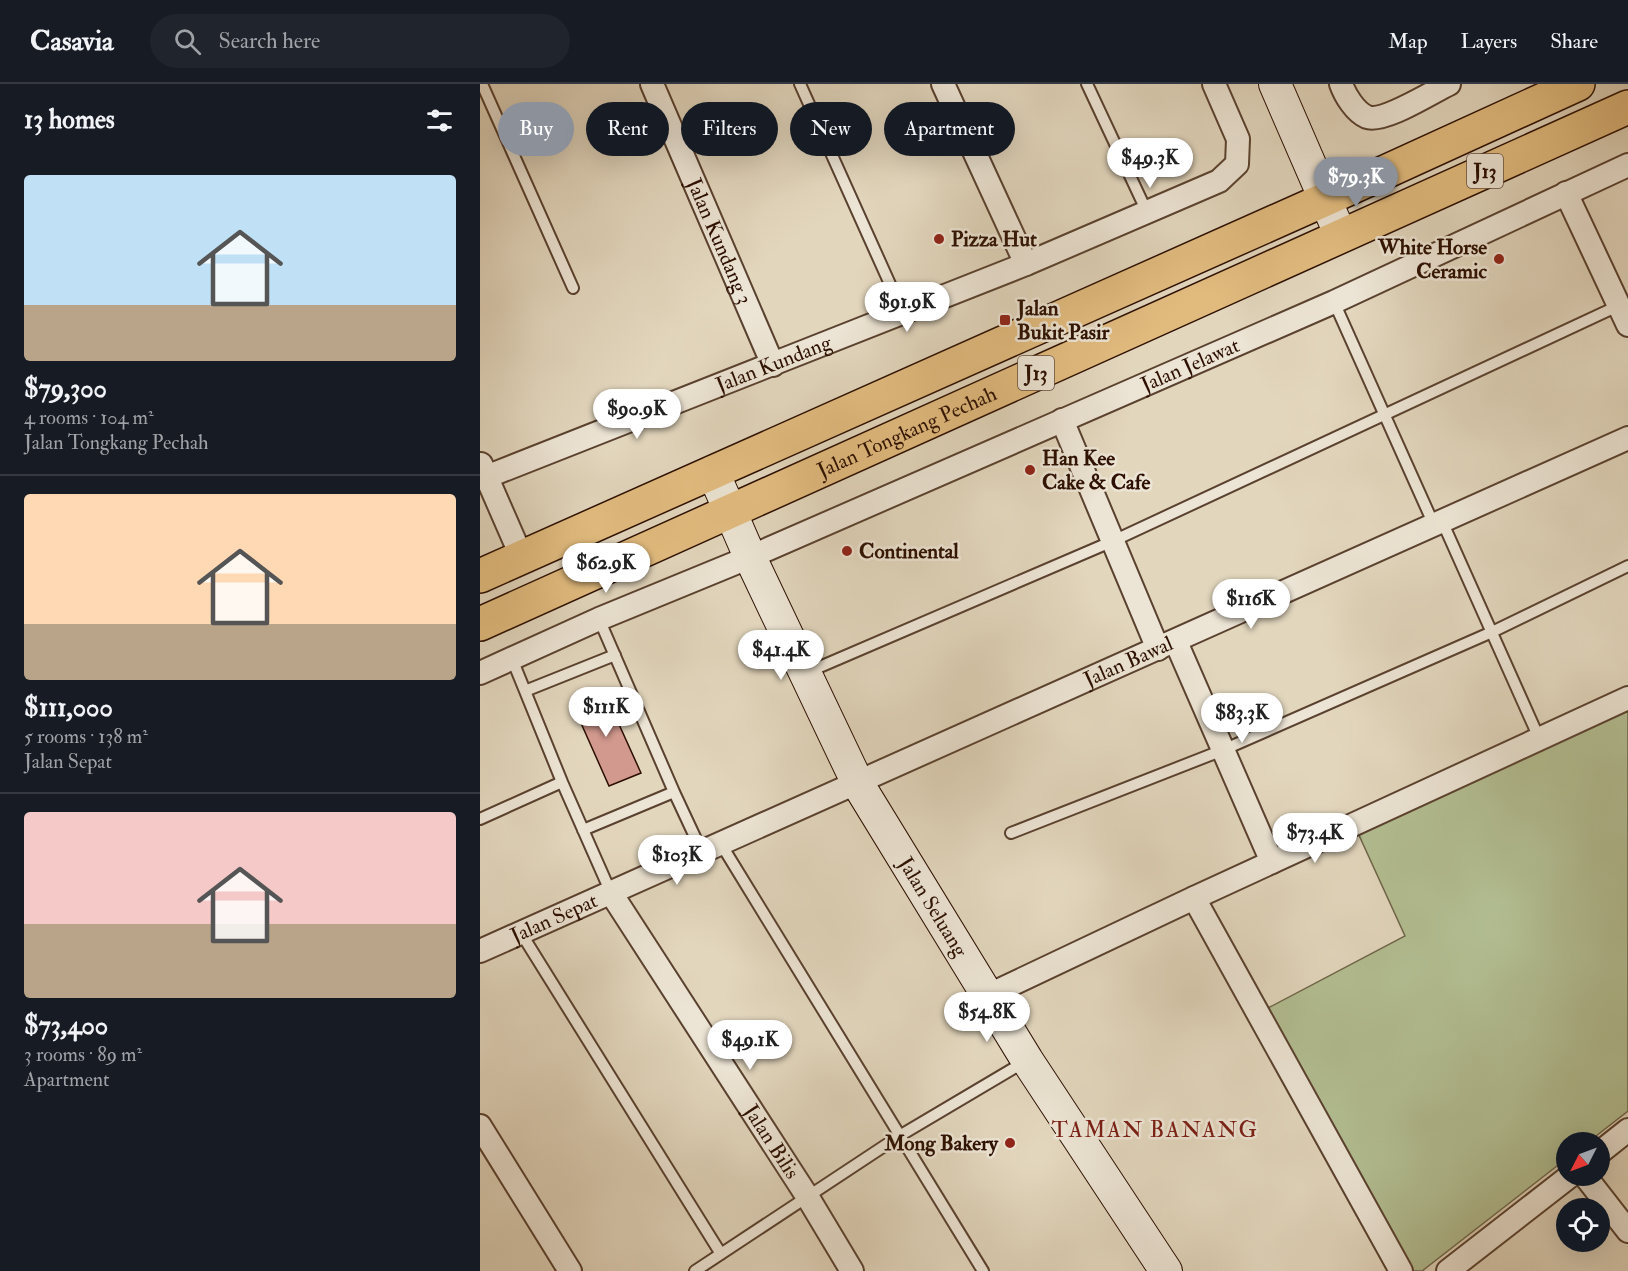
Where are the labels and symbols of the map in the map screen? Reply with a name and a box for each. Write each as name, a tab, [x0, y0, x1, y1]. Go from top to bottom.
pin: $49.3K	[1101, 138, 1199, 189]
road number: J13	[1467, 154, 1503, 188]
pin: $79.3K	[1307, 157, 1405, 208]
street label: Jalan Kundang 3	[680, 173, 759, 308]
place label: Pizza Hut	[951, 226, 1037, 253]
marker: Pizza Hut	[932, 232, 946, 246]
place label: White Horse Ceramic	[1377, 234, 1488, 285]
marker: White Horse Ceramic	[1492, 252, 1506, 266]
pin: $91.9K	[858, 282, 956, 333]
place label: Jalan Bukit Pasir	[1016, 295, 1111, 346]
marker: Jalan Bukit Pasir	[998, 313, 1012, 327]
street label: Jalan Kundang	[711, 328, 836, 399]
street label: Jalan Jelawat	[1136, 331, 1244, 399]
road number: J13	[1018, 356, 1054, 390]
street label: Jalan Tongkang Pechah	[812, 380, 1001, 484]
pin: $90.9K	[588, 389, 686, 440]
place label: Han Kee Cake & Cafe	[1042, 445, 1150, 496]
marker: Han Kee Cake & Cafe	[1023, 463, 1037, 477]
place label: Continental	[859, 538, 959, 565]
pin: $62.9K	[557, 543, 655, 594]
marker: Continental	[840, 544, 854, 558]
pin: $116K	[1209, 579, 1293, 630]
street label: Jalan Bawal	[1078, 629, 1178, 693]
pin: $41.4K	[732, 630, 830, 681]
pin: $111K	[564, 687, 648, 738]
pin: $83.3K	[1193, 693, 1291, 744]
pin: $73.4K	[1266, 813, 1364, 864]
pin: $103K	[635, 835, 719, 886]
street label: Jalan Seluang	[892, 851, 974, 962]
street label: Jalan Sepat	[505, 887, 602, 950]
pin: $54.8K	[938, 992, 1036, 1043]
pin: $49.1K	[701, 1020, 799, 1071]
street label: Jalan Bilis	[737, 1098, 806, 1184]
district label: TAMAN BANANG	[1052, 1116, 1258, 1144]
place label: Mong Bakery	[883, 1130, 999, 1157]
north arrow	[1556, 1132, 1610, 1186]
marker: Mong Bakery	[1003, 1136, 1017, 1150]

